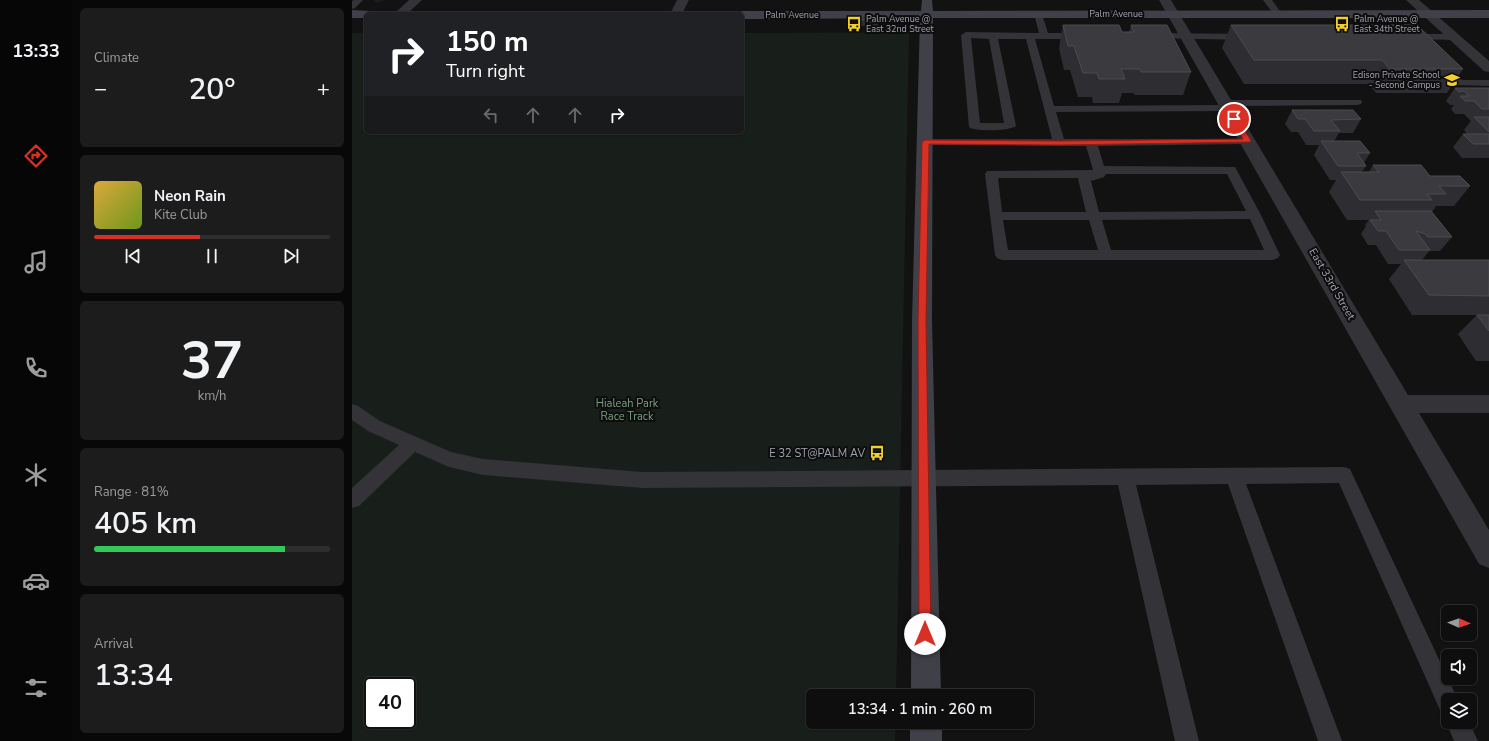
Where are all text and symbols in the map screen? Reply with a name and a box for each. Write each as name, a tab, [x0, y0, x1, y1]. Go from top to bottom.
street label: Palm Avenue	[1089, 8, 1143, 20]
street label: Palm Avenue	[765, 9, 819, 21]
place label: Palm Avenue @ East 32nd Street	[866, 13, 935, 35]
place label: Palm Avenue @ East 34th Street	[1354, 13, 1420, 35]
bus stop icon: Palm Avenue @ East 32nd Street	[845, 15, 863, 33]
bus stop icon: Palm Avenue @ East 34th Street	[1333, 15, 1351, 33]
text: 150 m	[446, 23, 529, 61]
icon: right	[380, 28, 432, 80]
text: 13:33	[12, 39, 60, 63]
text: Climate	[94, 49, 139, 67]
text: Turn right	[446, 59, 525, 83]
text: 20°	[188, 69, 236, 110]
place label: Edison Private School - Second Campus	[1353, 69, 1440, 91]
school or university icon: Edison Private School - Second Campus	[1443, 71, 1461, 89]
text: −	[94, 74, 107, 104]
text: +	[317, 74, 330, 104]
pin	[1217, 102, 1251, 136]
icon: left	[480, 104, 502, 126]
icon: ahead	[522, 104, 544, 126]
icon: ahead	[564, 104, 586, 126]
icon: right	[606, 104, 628, 126]
icon: arrive	[1223, 108, 1245, 130]
icon: directions	[22, 142, 50, 170]
text: Neon Rain	[154, 186, 226, 206]
text: Kite Club	[154, 206, 207, 224]
icon: previous	[122, 245, 144, 267]
icon: pause	[201, 245, 223, 267]
icon: next	[280, 245, 302, 267]
street label: East 33rd Street	[1305, 245, 1359, 323]
icon: music	[22, 248, 50, 276]
text: 37	[181, 325, 243, 396]
icon: phone	[22, 354, 50, 382]
text: km/h	[198, 387, 226, 405]
park label: Hialeah Park Race Track	[596, 396, 659, 424]
bus stop icon: E 32 ST@PALM AV	[868, 444, 886, 462]
place label: E 32 ST@PALM AV	[769, 446, 865, 461]
icon: climate	[22, 461, 50, 489]
text: Range · 81%	[94, 483, 169, 501]
text: 405 km	[94, 503, 197, 544]
icon: car	[22, 567, 50, 595]
north arrow	[1441, 605, 1477, 641]
map controls	[1441, 605, 1477, 729]
position arrow	[904, 613, 946, 655]
text: Arrival	[94, 635, 133, 653]
button: sound	[1441, 649, 1477, 685]
text: 13:34	[94, 655, 173, 696]
icon: filters	[22, 674, 50, 702]
speed limit sign: 40	[364, 677, 416, 729]
button: layers	[1441, 693, 1477, 729]
text: 13:34 · 1 min · 260 m	[848, 699, 992, 719]

